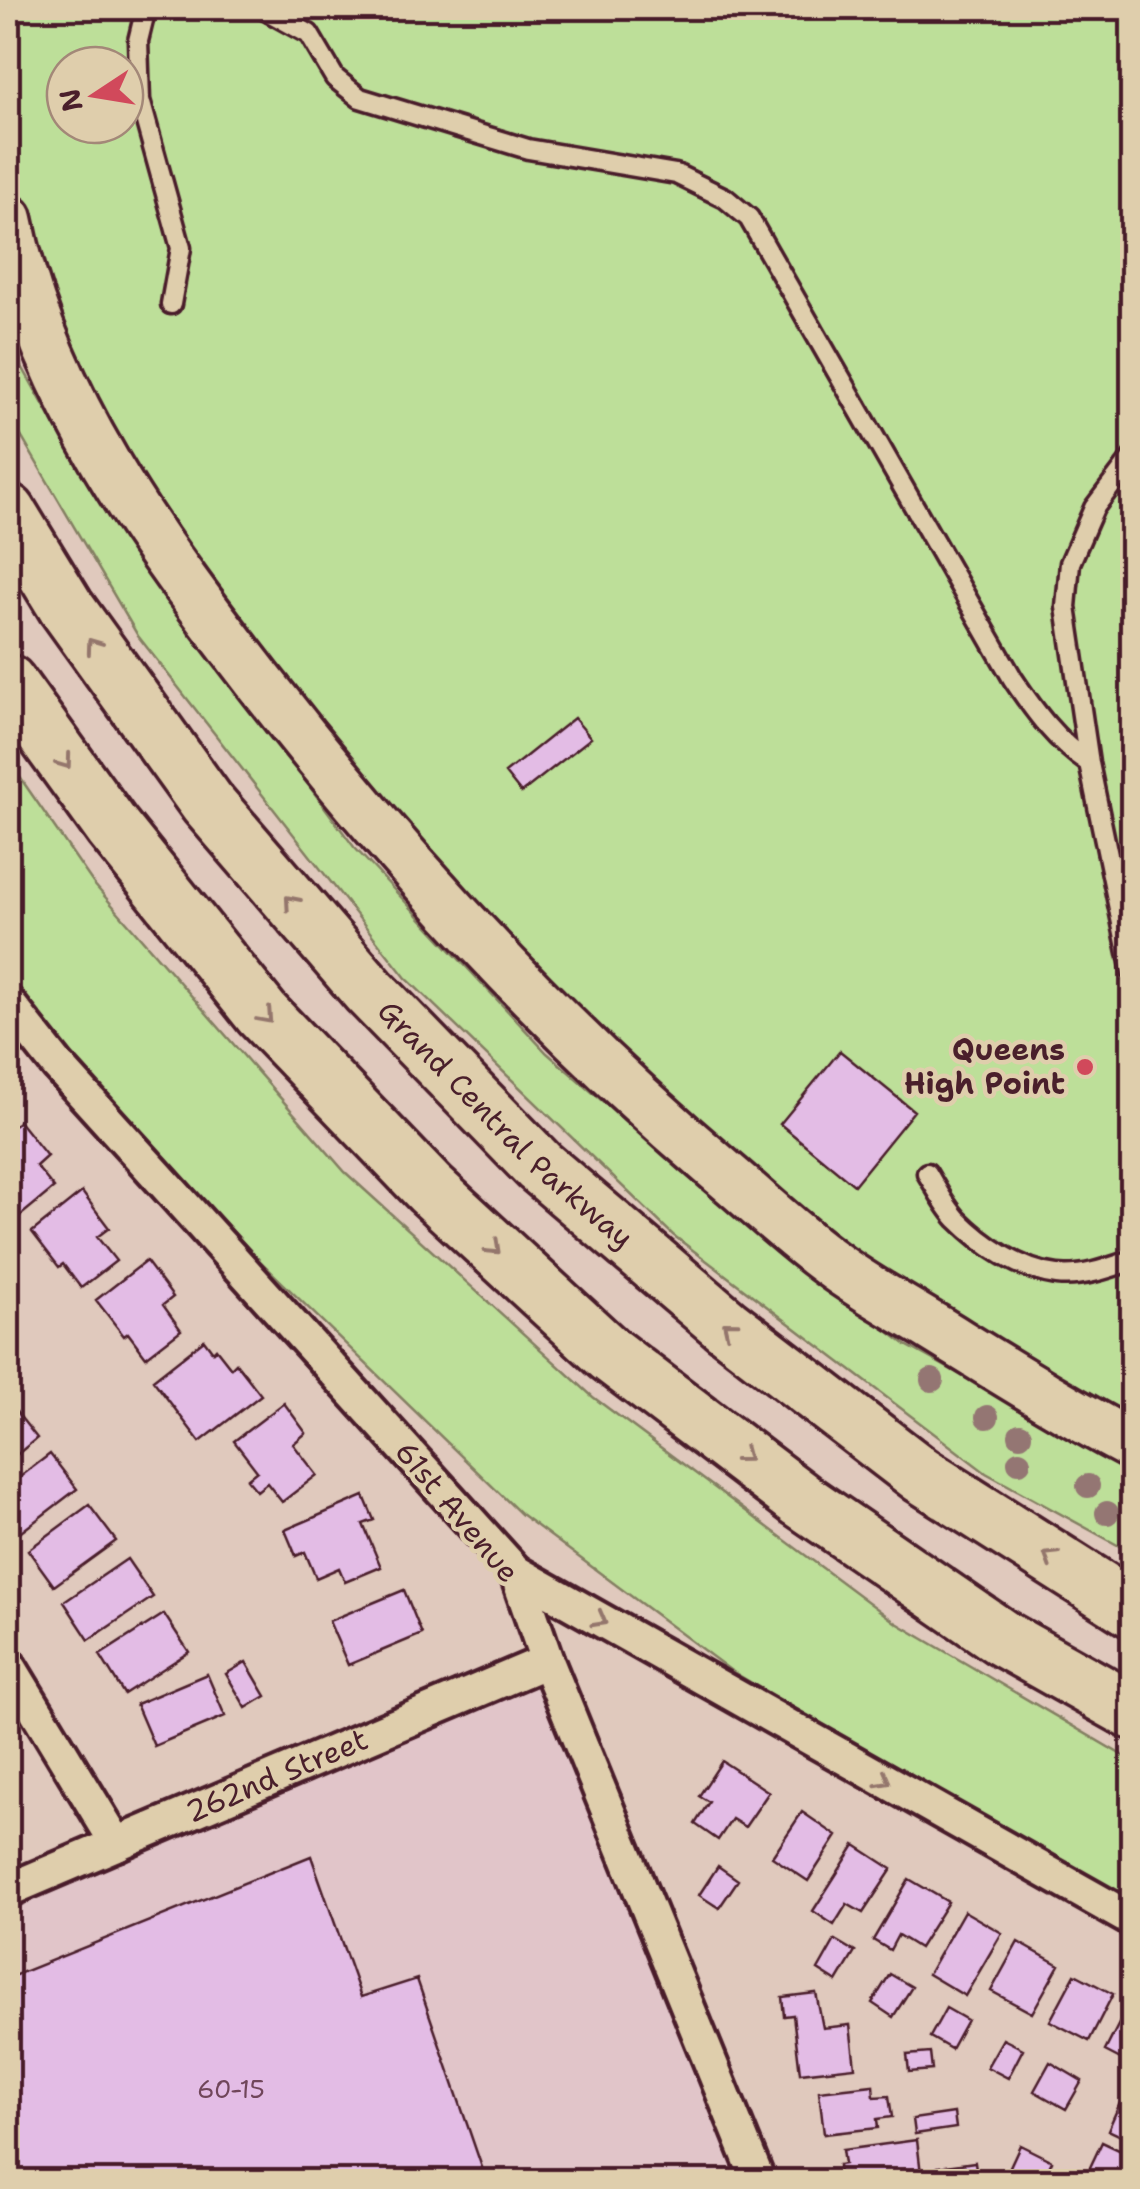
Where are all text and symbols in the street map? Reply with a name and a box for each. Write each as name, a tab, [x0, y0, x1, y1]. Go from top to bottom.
north arrow	[45, 45, 145, 145]
text: N	[50, 85, 91, 115]
one-way arrow	[87, 638, 105, 656]
one-way arrow	[53, 751, 71, 769]
one-way arrow	[285, 895, 303, 914]
street label: Grand Central Parkway	[369, 991, 642, 1258]
one-way arrow	[255, 1005, 273, 1024]
place label: Queens High Point	[904, 1029, 1065, 1104]
marker: Queens High Point	[1074, 1056, 1096, 1078]
one-way arrow	[483, 1236, 501, 1254]
one-way arrow	[722, 1321, 740, 1339]
street label: 61st Avenue	[386, 1432, 529, 1591]
one-way arrow	[732, 1445, 750, 1462]
one-way arrow	[1043, 1550, 1061, 1569]
one-way arrow	[590, 1608, 608, 1628]
street label: 262nd Street	[179, 1718, 374, 1832]
one-way arrow	[873, 1767, 891, 1787]
house number: 60-15	[197, 2072, 265, 2106]

